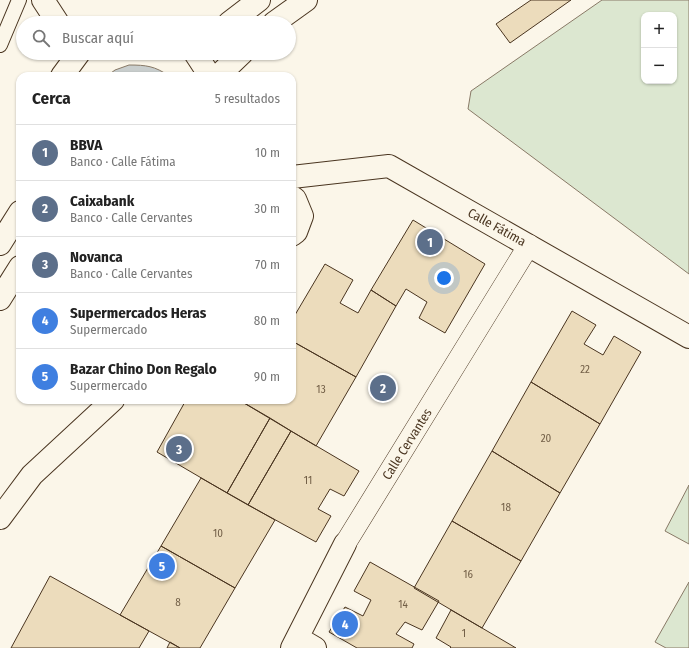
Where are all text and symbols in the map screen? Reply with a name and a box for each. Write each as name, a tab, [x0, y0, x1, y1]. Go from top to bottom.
map controls	[641, 12, 677, 84]
button: +	[641, 12, 677, 48]
search box	[16, 16, 296, 60]
icon: search	[30, 27, 52, 49]
text: Buscar aquí	[62, 29, 134, 47]
button: −	[641, 48, 677, 84]
text: Cerca	[32, 88, 71, 109]
text: 5 resultados	[215, 91, 280, 106]
text: BBVA	[70, 136, 102, 154]
text: 1	[42, 145, 48, 160]
text: 10 m	[255, 145, 280, 160]
text: Banco · Calle Fátima	[70, 154, 176, 169]
text: Caixabank	[70, 192, 134, 210]
text: 2	[42, 201, 48, 216]
text: 30 m	[254, 201, 280, 216]
street label: Calle Fátima	[465, 205, 529, 249]
text: Banco · Calle Cervantes	[70, 210, 193, 225]
pin: 1	[417, 227, 443, 257]
text: Novanca	[70, 248, 123, 266]
text: 3	[42, 257, 48, 272]
text: 70 m	[255, 257, 280, 272]
text: Banco · Calle Cervantes	[70, 266, 193, 281]
your location	[434, 268, 454, 288]
text: Supermercados Heras	[70, 304, 206, 322]
text: 4	[42, 313, 48, 328]
text: 80 m	[254, 313, 280, 328]
text: Supermercado	[70, 322, 147, 337]
text: Bazar Chino Don Regalo	[70, 360, 217, 378]
house number: 22	[580, 363, 590, 376]
text: 5	[42, 369, 48, 384]
text: 90 m	[254, 369, 280, 384]
pin: 2	[370, 373, 396, 403]
text: Supermercado	[70, 378, 147, 393]
house number: 13	[316, 383, 326, 396]
street label: Calle Cervantes	[379, 405, 435, 482]
house number: 20	[541, 432, 552, 445]
pin: 3	[166, 434, 192, 464]
house number: 11	[304, 474, 312, 487]
house number: 18	[501, 501, 511, 514]
house number: 10	[213, 527, 223, 540]
pin: 5	[149, 551, 175, 581]
house number: 16	[463, 568, 473, 581]
house number: 8	[175, 596, 181, 609]
house number: 14	[398, 598, 408, 611]
pin: 4	[332, 609, 358, 639]
house number: 1	[462, 627, 466, 640]

